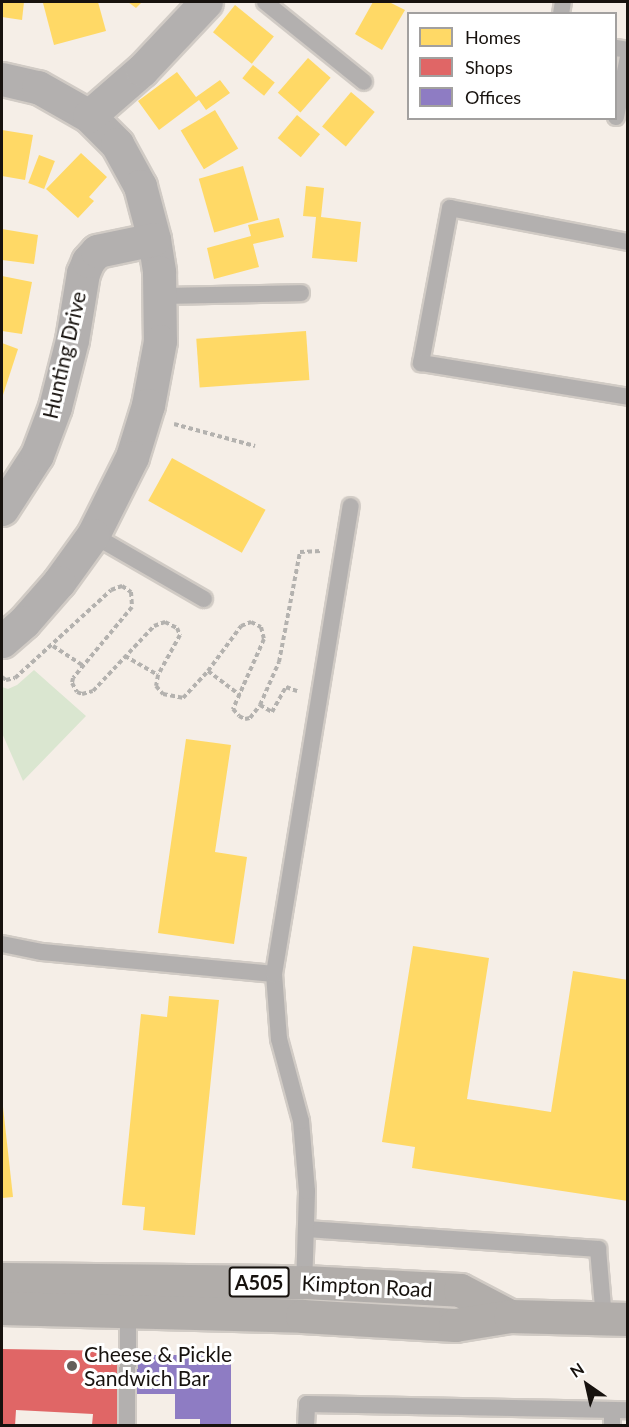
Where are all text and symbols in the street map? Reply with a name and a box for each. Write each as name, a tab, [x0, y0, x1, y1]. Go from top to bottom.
legend	[407, 12, 617, 120]
text: Homes	[465, 26, 521, 48]
text: Shops	[465, 56, 513, 78]
text: Offices	[465, 86, 521, 108]
street label: Hunting Drive	[37, 289, 91, 421]
road number: A505	[228, 1265, 290, 1299]
street label: Kimpton Road	[301, 1270, 433, 1302]
place label: Cheese & Pickle Sandwich Bar	[84, 1341, 232, 1391]
north arrow	[557, 1355, 617, 1415]
text: N	[566, 1358, 587, 1381]
marker: Cheese & Pickle Sandwich Bar	[65, 1359, 79, 1373]

